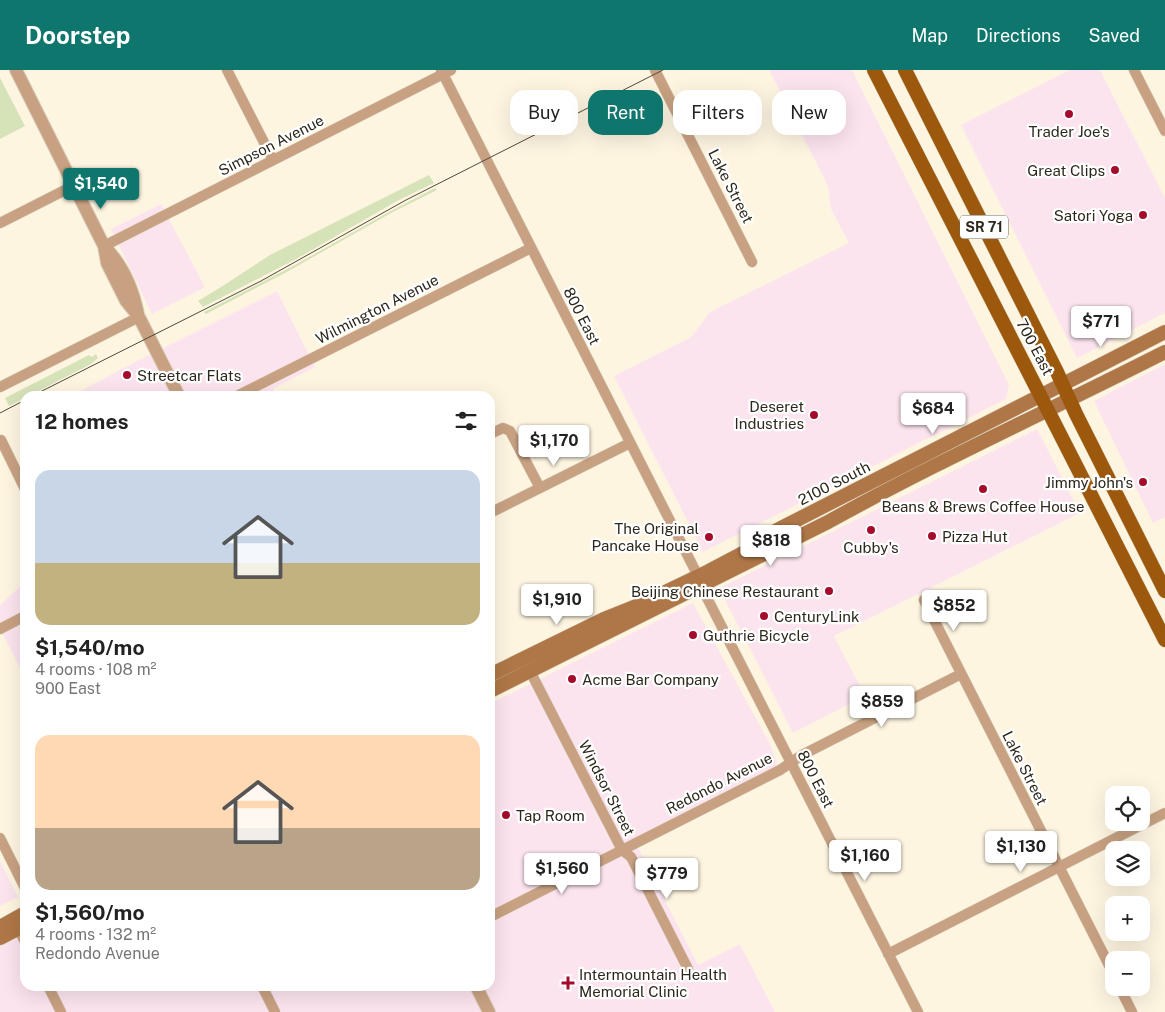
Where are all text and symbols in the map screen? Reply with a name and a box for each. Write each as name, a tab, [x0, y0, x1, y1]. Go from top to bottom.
text: Doorstep	[25, 21, 130, 49]
text: Map	[911, 25, 948, 46]
text: Directions	[976, 25, 1061, 46]
text: Saved	[1089, 25, 1140, 46]
chip: Buy	[510, 90, 578, 135]
chip: Rent	[588, 90, 663, 135]
chip: Filters	[673, 90, 762, 135]
chip: New	[772, 90, 846, 135]
marker: Trader Joe's	[1063, 108, 1075, 120]
street label: Simpson Avenue	[216, 111, 326, 179]
place label: Trader Joe's	[1028, 123, 1110, 140]
street label: Lake Street	[705, 146, 757, 226]
place label: Great Clips	[1027, 162, 1105, 179]
marker: Great Clips	[1109, 164, 1121, 176]
pin: $1,540	[60, 168, 142, 210]
text: $1,540	[74, 174, 128, 193]
place label: Satori Yoga	[1054, 207, 1133, 224]
marker: Satori Yoga	[1137, 209, 1149, 221]
road number: SR 71	[960, 216, 1008, 238]
street label: Wilmington Avenue	[313, 271, 441, 347]
street label: 800 East	[560, 284, 604, 348]
pin: $771	[1071, 306, 1131, 348]
text: $771	[1082, 312, 1120, 331]
street label: 700 East	[1013, 316, 1057, 378]
place label: Streetcar Flats	[137, 367, 241, 384]
marker: Streetcar Flats	[121, 369, 133, 381]
pin: $684	[903, 392, 963, 435]
place label: Deseret Industries	[735, 398, 804, 432]
text: $684	[912, 399, 954, 418]
icon: filters	[452, 407, 480, 435]
text: 12 homes	[35, 409, 129, 434]
marker: Deseret Industries	[808, 409, 820, 421]
pin: $1,170	[513, 424, 595, 467]
text: $1,170	[529, 431, 579, 450]
street label: 2100 South	[795, 458, 873, 508]
place label: Jimmy John's	[1045, 474, 1133, 491]
marker: Jimmy John's	[1137, 476, 1149, 488]
marker: Beans & Brews Coffee House	[977, 483, 989, 495]
place label: Beans & Brews Coffee House	[882, 498, 1084, 515]
icon: home	[213, 502, 303, 592]
place label: The Original Pancake House	[592, 520, 699, 554]
pin: $818	[741, 524, 801, 567]
marker: Cubby's	[865, 524, 877, 536]
place label: Pizza Hut	[942, 528, 1008, 545]
marker: Pizza Hut	[926, 530, 938, 542]
marker: The Original Pancake House	[703, 531, 715, 543]
text: $818	[751, 531, 791, 550]
place label: Cubby's	[843, 539, 899, 556]
place label: Beijing Chinese Restaurant	[631, 583, 819, 600]
pin: $1,910	[516, 584, 598, 626]
marker: Beijing Chinese Restaurant	[823, 585, 835, 597]
text: $1,910	[532, 590, 582, 609]
pin: $852	[924, 590, 984, 632]
text: $852	[933, 596, 975, 615]
place label: CenturyLink	[774, 608, 859, 625]
marker: CenturyLink	[758, 610, 770, 622]
place label: Guthrie Bicycle	[703, 627, 809, 644]
marker: Guthrie Bicycle	[687, 629, 699, 641]
text: $1,540/mo	[35, 635, 144, 660]
text: 4 rooms · 108 m²	[35, 660, 156, 679]
place label: Acme Bar Company	[582, 671, 719, 688]
marker: Acme Bar Company	[566, 673, 578, 685]
text: 900 East	[35, 679, 101, 698]
pin: $859	[852, 686, 912, 728]
text: $859	[861, 692, 903, 711]
street label: Lake Street	[999, 728, 1051, 808]
street label: Windsor Street	[576, 737, 639, 839]
street label: 800 East	[794, 747, 838, 811]
street label: Redondo Avenue	[663, 749, 775, 817]
icon: home	[213, 767, 303, 857]
map controls	[1105, 786, 1150, 996]
button: locate	[1105, 786, 1150, 831]
place label: Tap Room	[516, 807, 585, 824]
marker: Tap Room	[500, 809, 512, 821]
pin: $1,130	[980, 830, 1062, 873]
text: $1,130	[996, 837, 1046, 856]
pin: $1,160	[824, 840, 906, 882]
button: layers	[1105, 841, 1150, 886]
text: $1,160	[840, 846, 890, 865]
pin: $1,560	[521, 852, 603, 895]
pin: $779	[637, 858, 697, 900]
text: $1,560	[535, 859, 589, 878]
text: $779	[646, 864, 688, 883]
button: +	[1105, 896, 1150, 941]
text: $1,560/mo	[35, 900, 145, 925]
text: 4 rooms · 132 m²	[35, 925, 156, 944]
text: Redondo Avenue	[35, 944, 160, 963]
button: −	[1105, 951, 1150, 996]
place label: Intermountain Health Memorial Clinic	[579, 966, 727, 1000]
marker: Intermountain Health Memorial Clinic	[561, 976, 575, 990]

